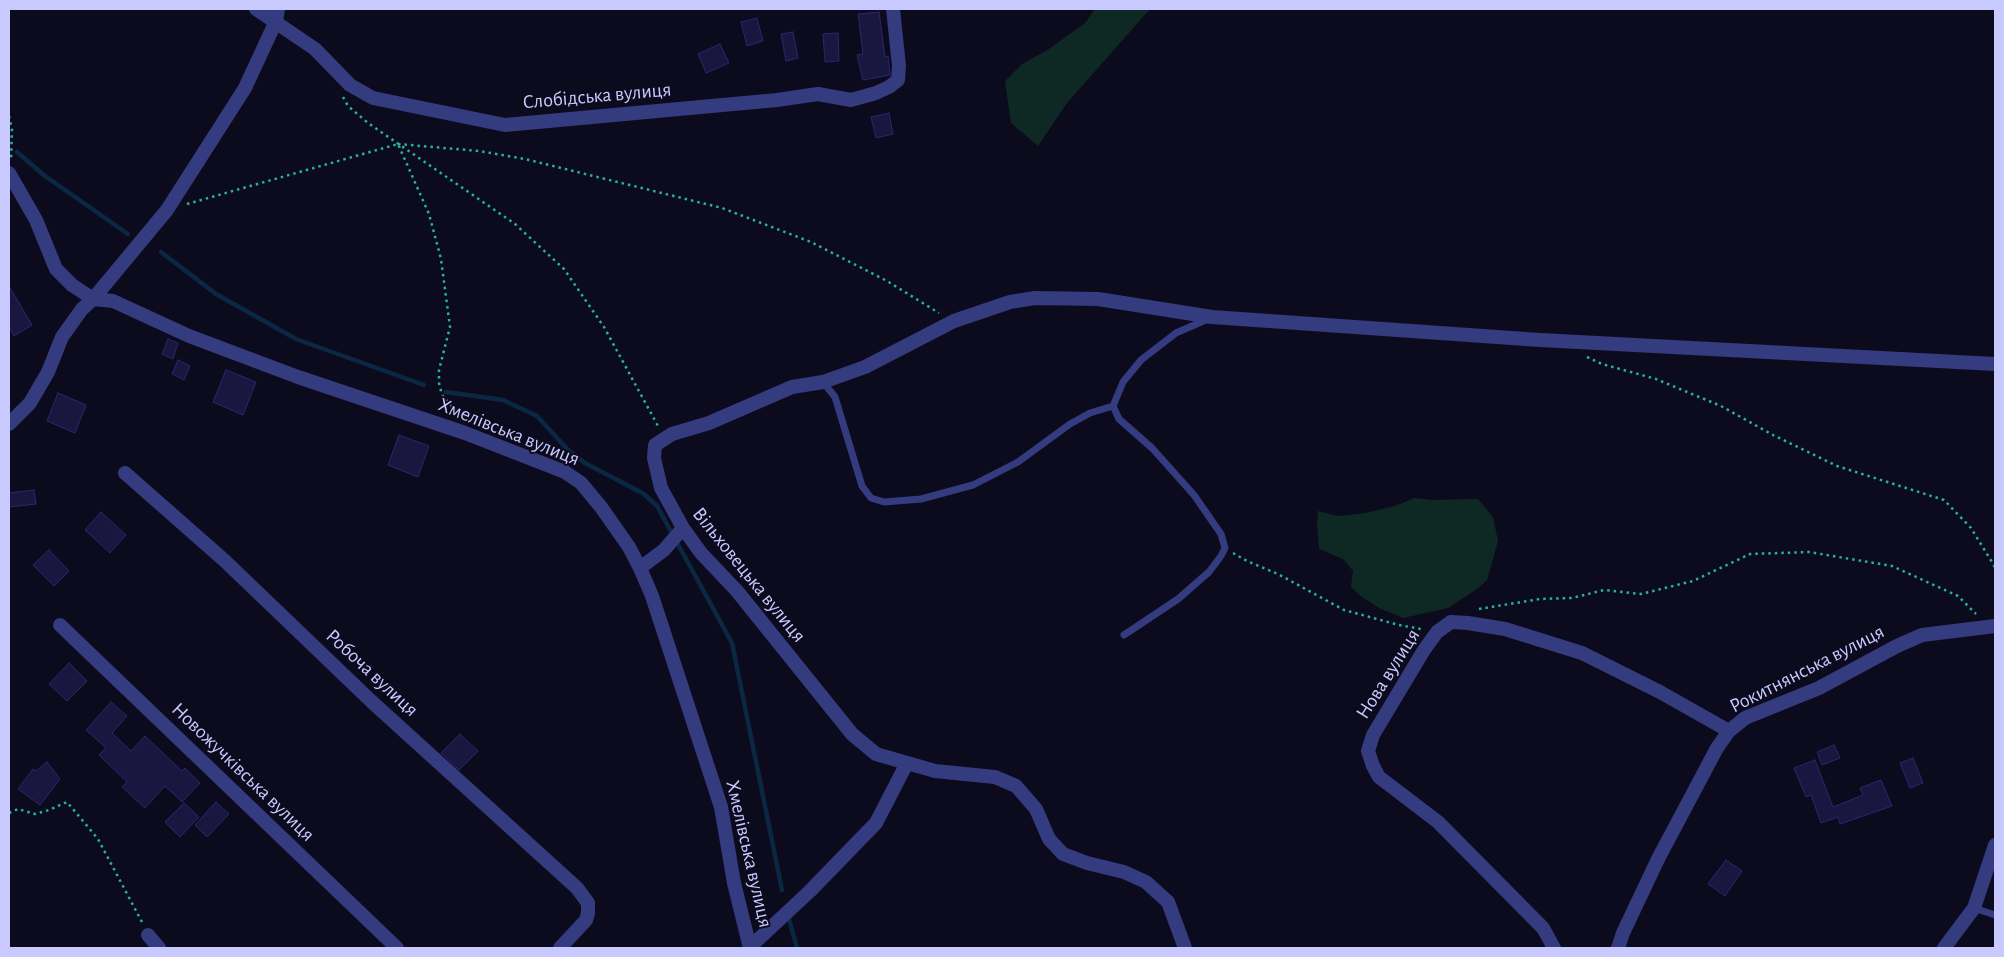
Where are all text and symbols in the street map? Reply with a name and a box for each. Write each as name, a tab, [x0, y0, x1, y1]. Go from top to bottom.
street label: Слобідська вулиця	[522, 78, 672, 114]
street label: Хмелівська вулиця	[435, 393, 583, 471]
street label: Вільховецька вулиця	[687, 503, 811, 647]
street label: Рокитнянська вулиця	[1726, 620, 1888, 718]
street label: Робоча вулиця	[321, 624, 423, 722]
street label: Нова вулиця	[1351, 624, 1425, 724]
street label: Новожучківська вулиця	[166, 697, 320, 847]
street label: Хмелівська вулиця	[720, 778, 778, 930]

